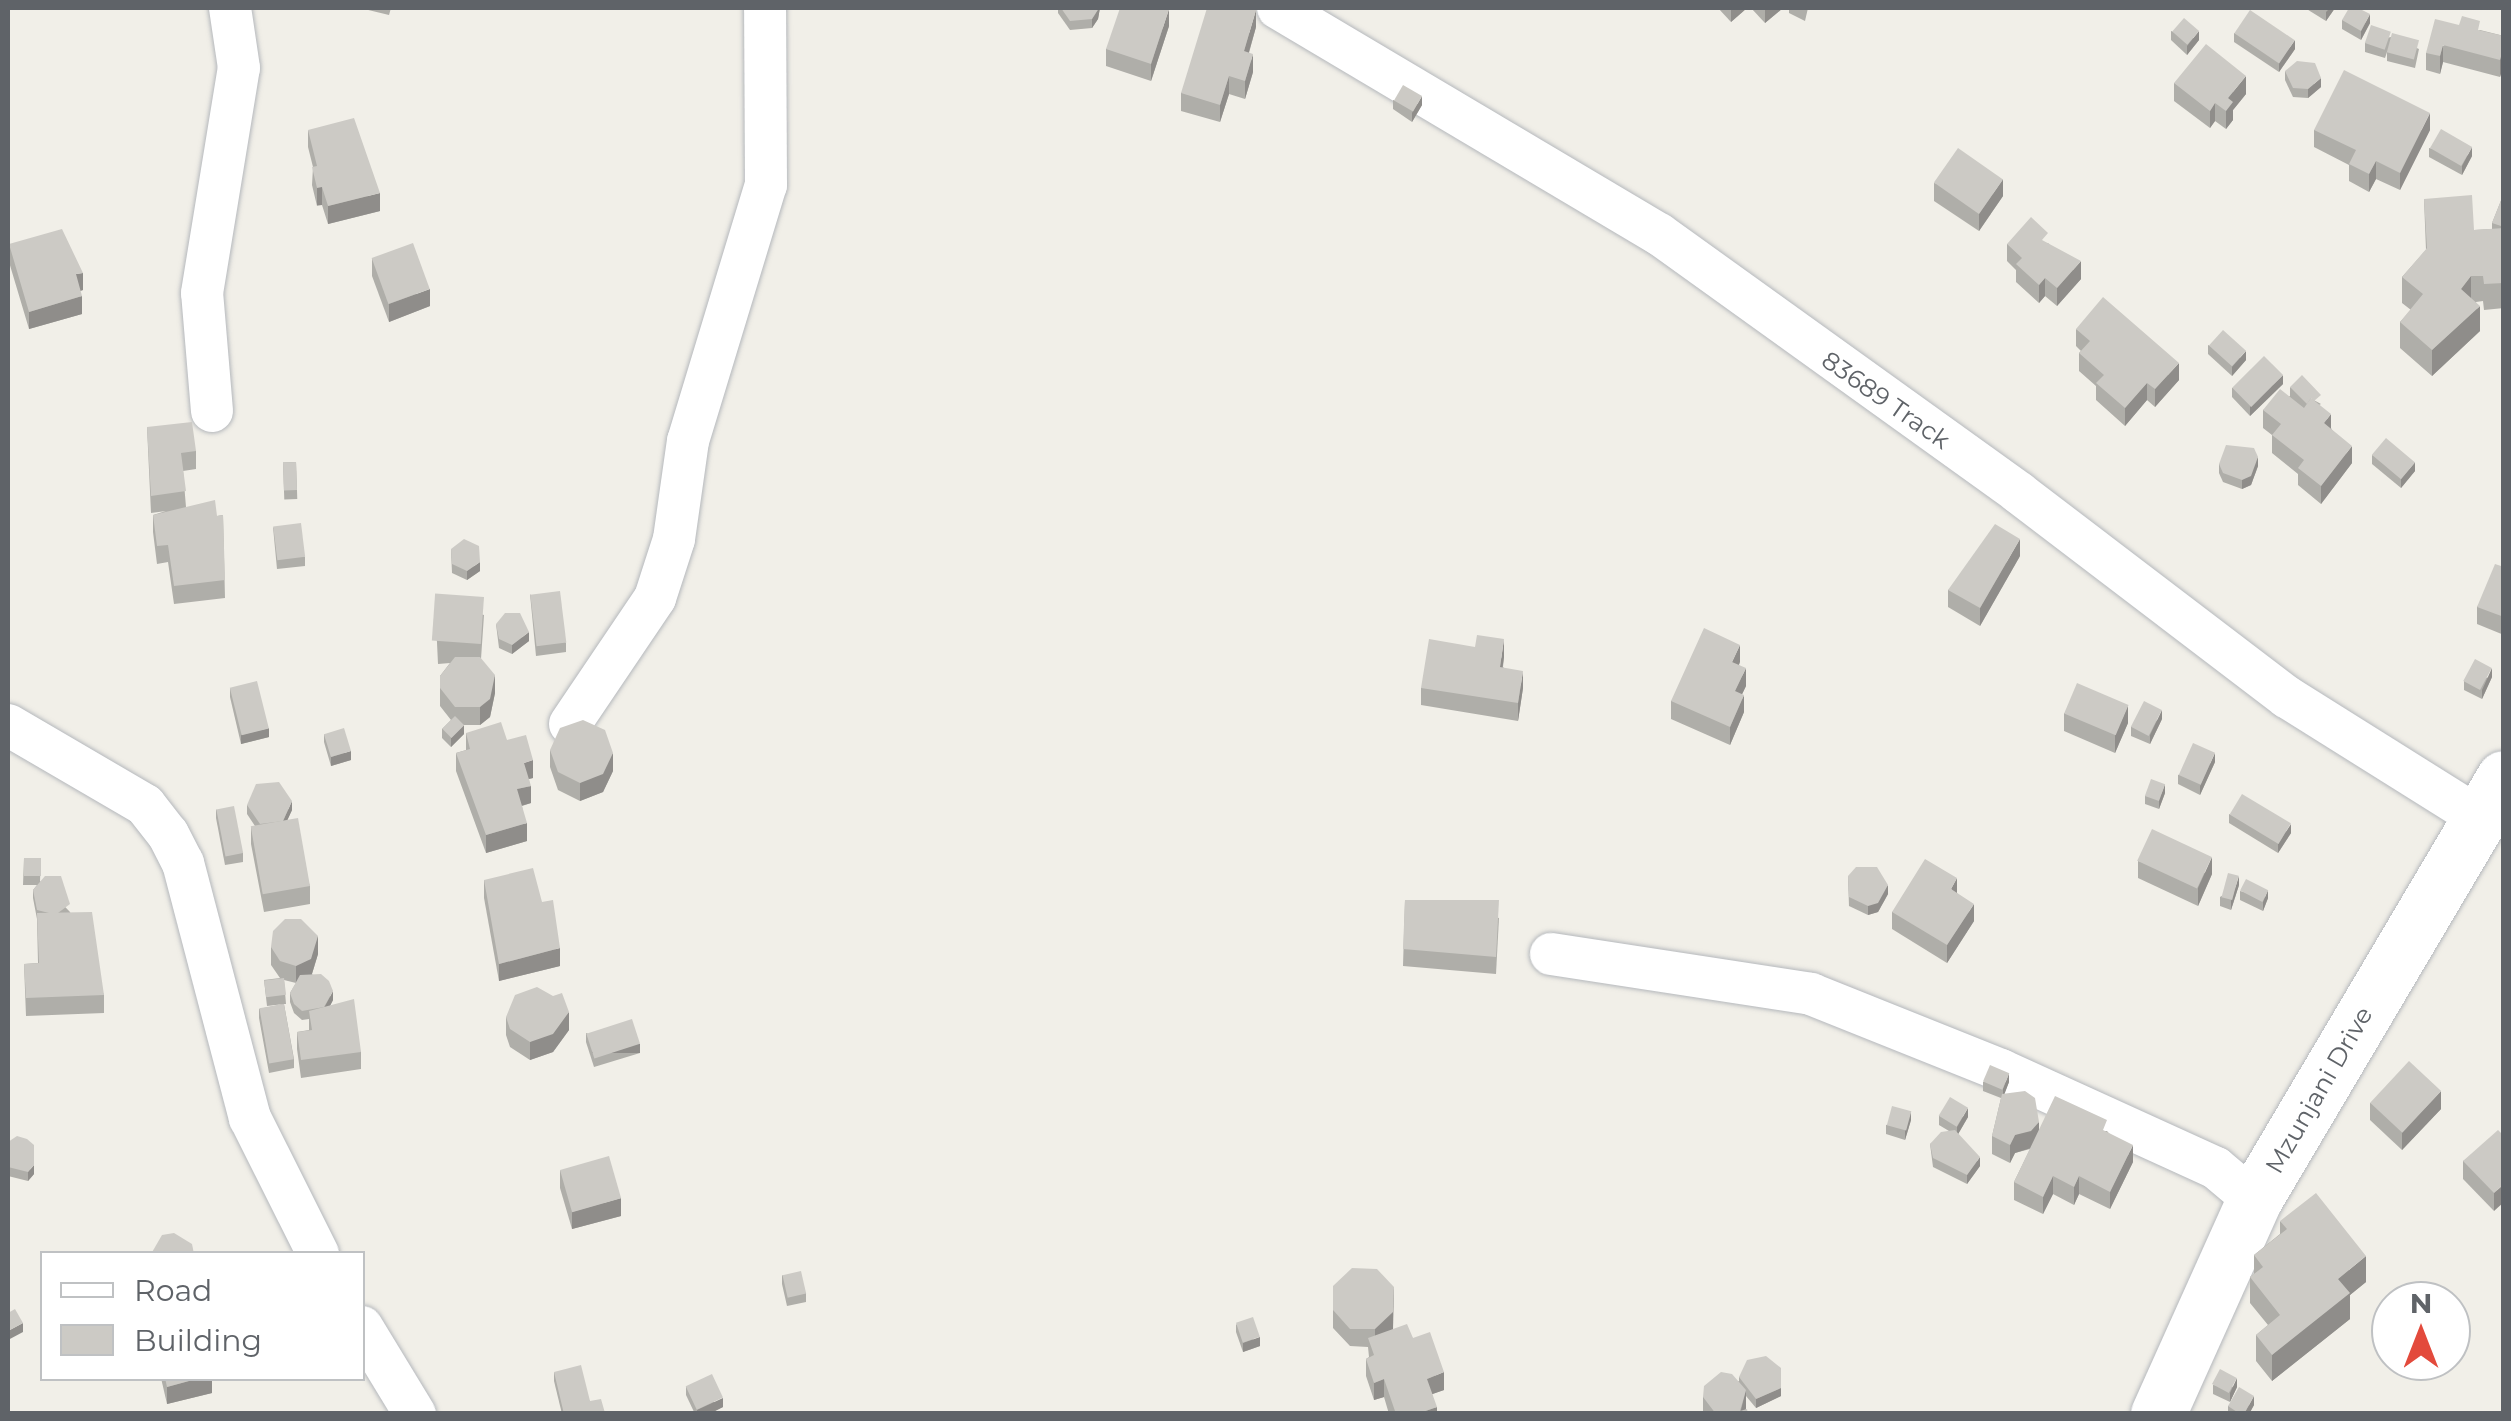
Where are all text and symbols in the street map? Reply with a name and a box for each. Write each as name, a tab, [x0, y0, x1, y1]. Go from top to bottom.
street label: 83689 Track	[1816, 345, 1956, 455]
street label: Mzunjani Drive	[2259, 1001, 2379, 1179]
legend	[40, 1251, 365, 1381]
text: Road	[134, 1272, 212, 1309]
north arrow	[2371, 1281, 2471, 1381]
text: N	[2410, 1286, 2432, 1320]
text: Building	[134, 1322, 262, 1359]

